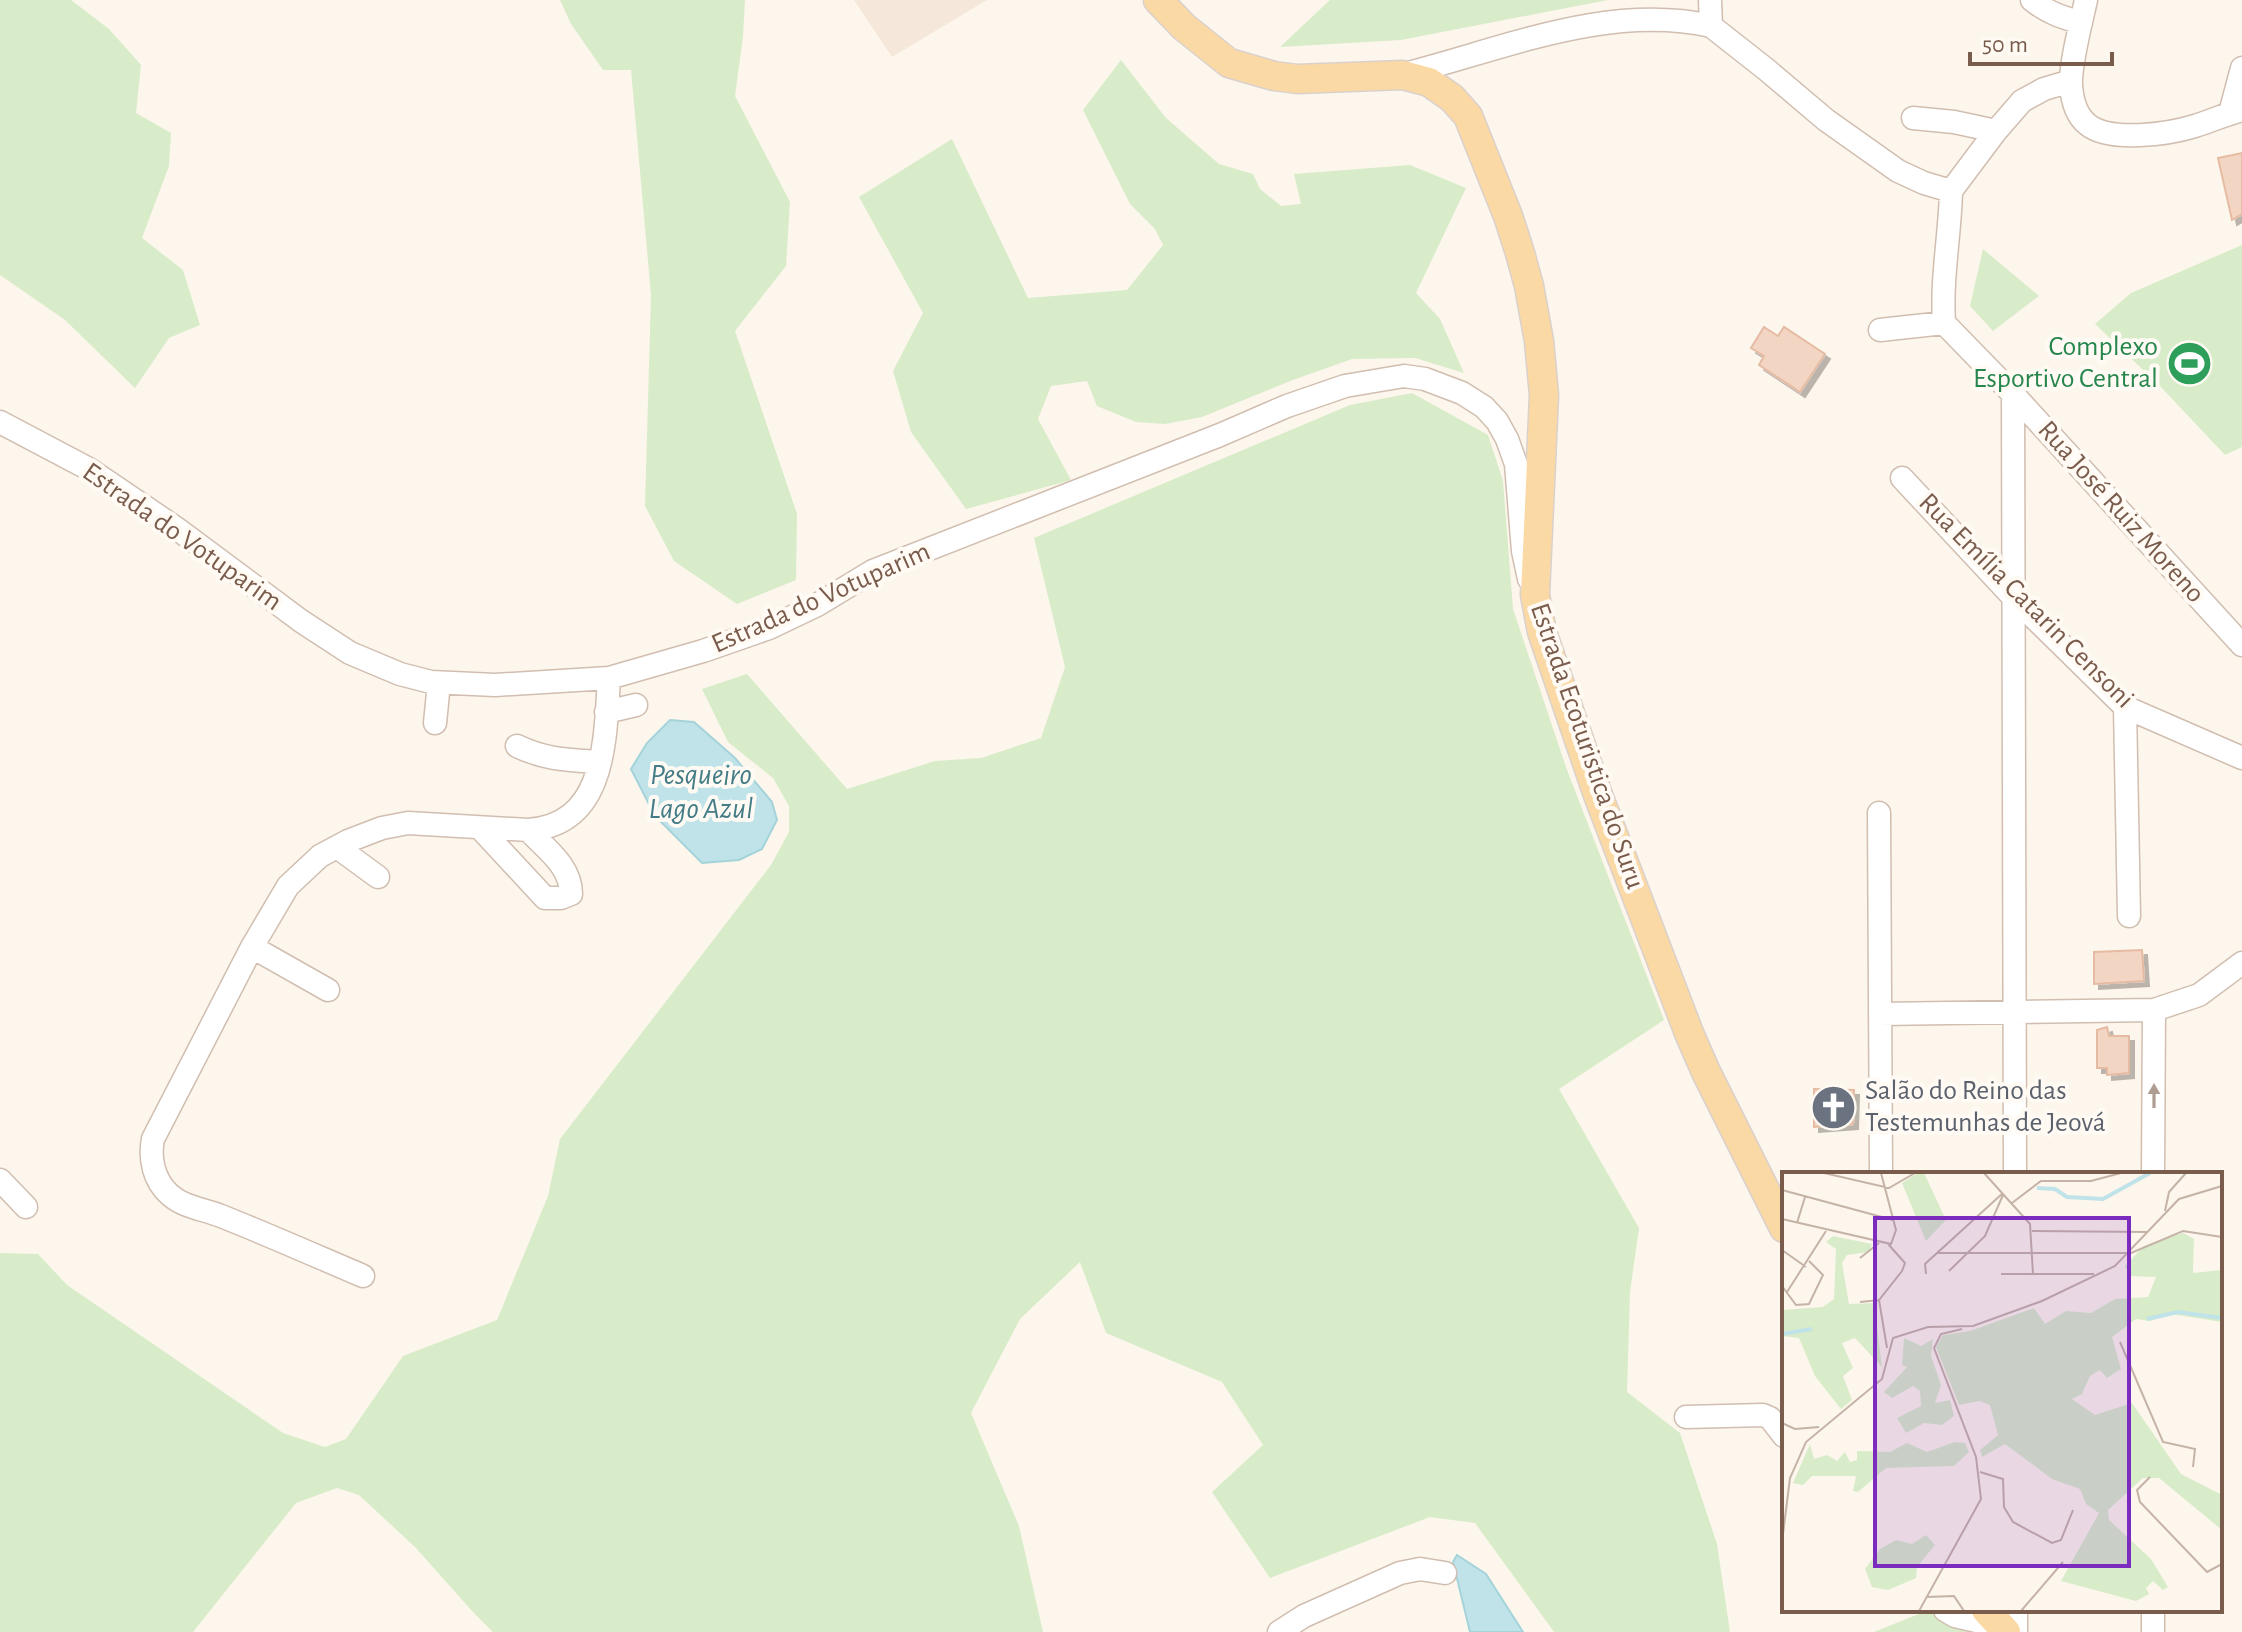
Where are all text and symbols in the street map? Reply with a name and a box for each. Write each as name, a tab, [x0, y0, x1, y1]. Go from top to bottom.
scale bar	[1970, 16, 2112, 66]
text: 50 m	[1982, 33, 2028, 57]
place label: Complexo Esportivo Central	[1973, 333, 2158, 393]
sports icon: Complexo Esportivo Central	[2165, 339, 2213, 387]
street label: Rua José Ruiz Moreno	[2032, 416, 2210, 608]
street label: Estrada do Votuparim	[77, 458, 287, 616]
street label: Rua Emília Catarin Censoni	[1913, 488, 2139, 714]
street label: Estrada do Votuparim	[707, 537, 935, 659]
street label: Estrada Ecoturistica do Suru	[1525, 600, 1649, 892]
water label: Pesqueiro Lago Azul	[649, 760, 753, 824]
place label: Salão do Reino das Testemunhas de Jeová	[1865, 1077, 2106, 1137]
church icon: Salão do Reino das Testemunhas de Jeová	[1810, 1083, 1858, 1131]
one-way arrow	[2148, 1083, 2160, 1108]
inset map	[1782, 1172, 2222, 1612]

